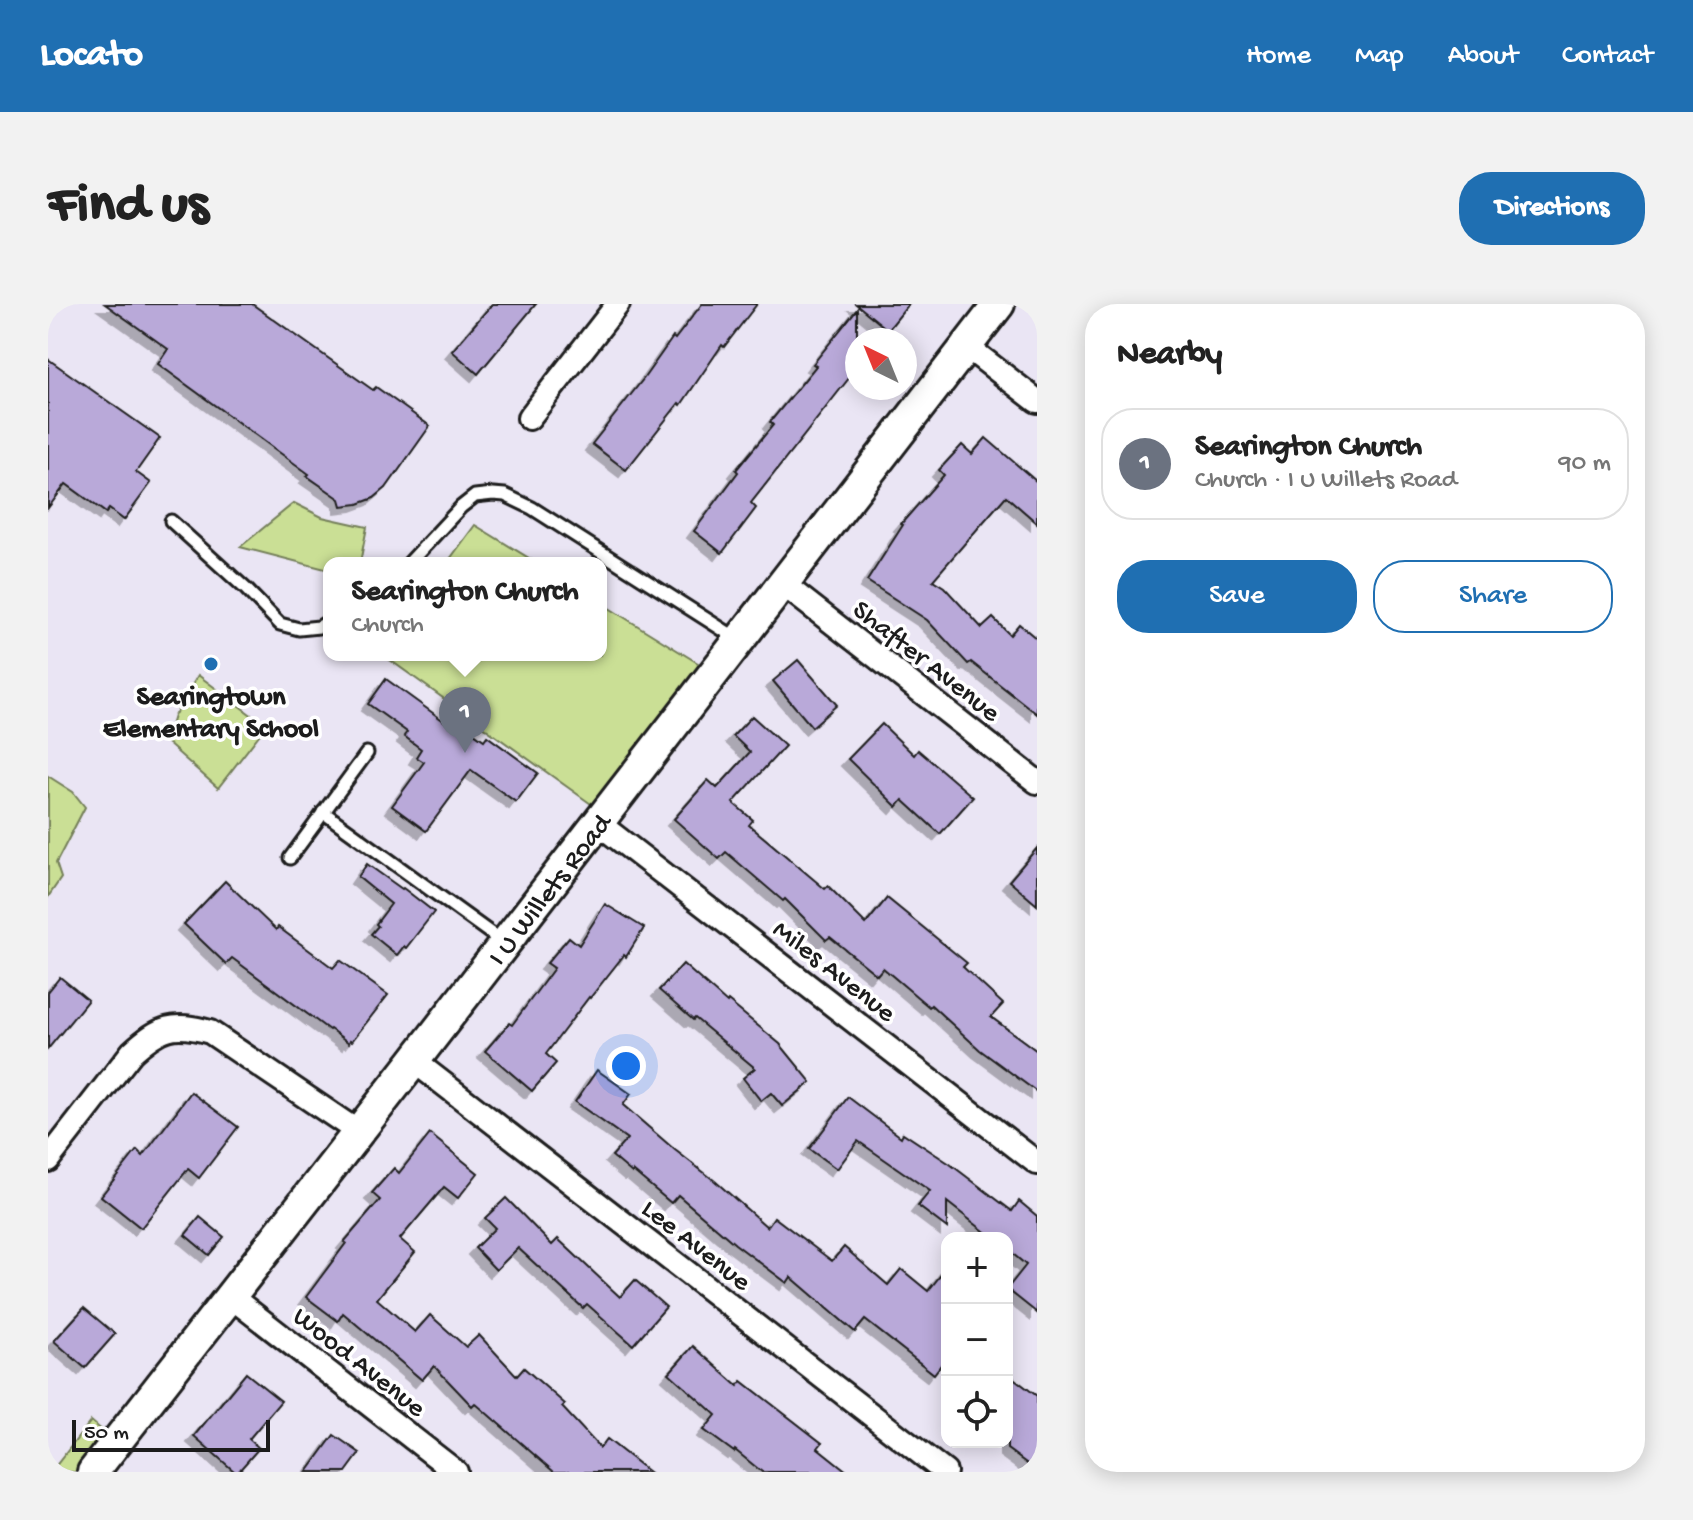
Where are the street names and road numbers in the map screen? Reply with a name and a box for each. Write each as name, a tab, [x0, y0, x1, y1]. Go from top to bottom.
street label: Shafter Avenue	[845, 595, 1006, 731]
street label: I U Willets Road	[482, 807, 622, 973]
street label: Miles Avenue	[765, 914, 902, 1031]
street label: Lee Avenue	[634, 1194, 757, 1300]
street label: Wood Avenue	[285, 1301, 432, 1426]

